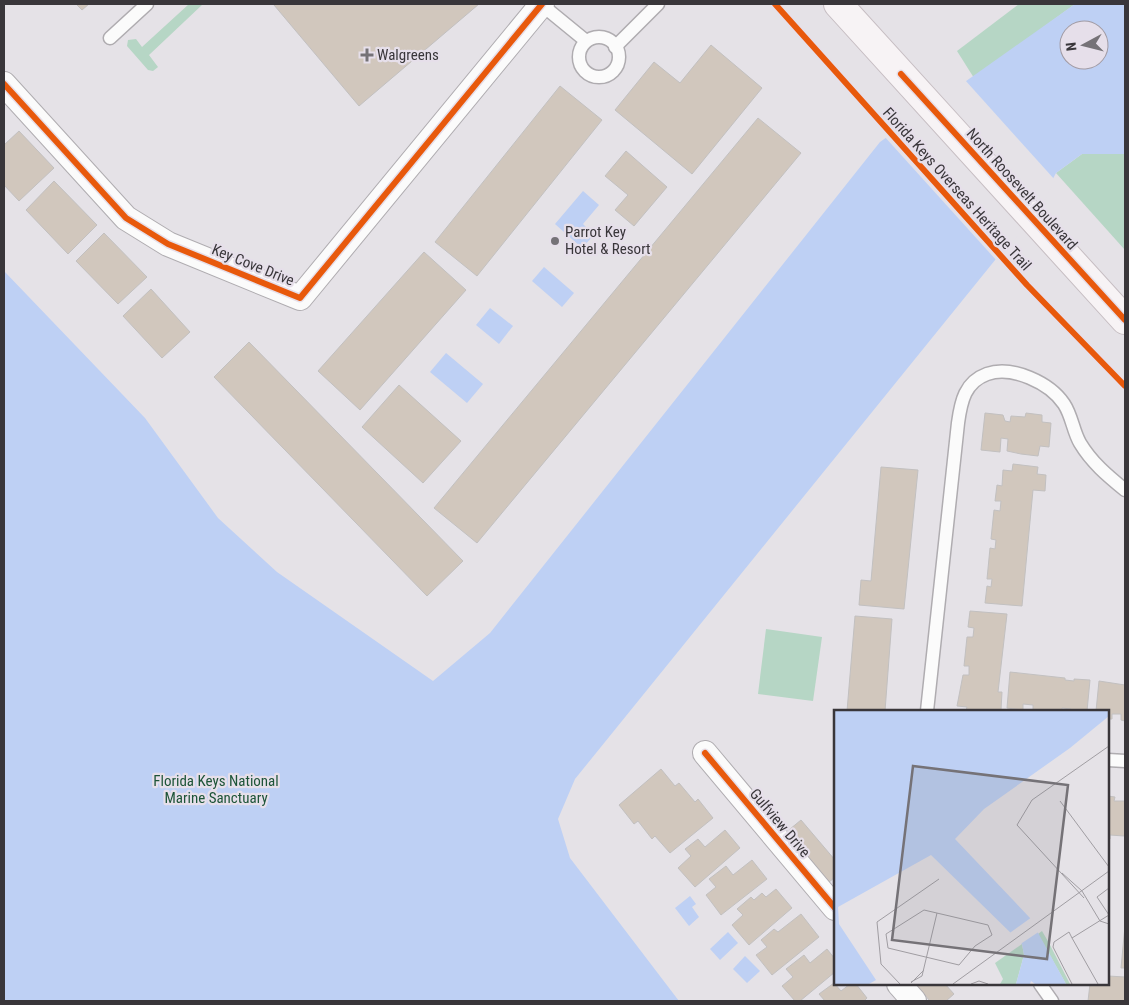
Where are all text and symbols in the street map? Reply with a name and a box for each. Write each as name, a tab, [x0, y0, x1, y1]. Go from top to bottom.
north arrow	[1059, 20, 1109, 70]
text: N	[1063, 41, 1080, 52]
place label: Walgreens	[377, 46, 439, 64]
marker: Walgreens	[361, 49, 373, 61]
street label: Florida Keys Overseas Heritage Trail	[879, 104, 1035, 274]
street label: North Roosevelt Boulevard	[963, 125, 1081, 253]
place label: Parrot Key Hotel & Resort	[565, 223, 651, 258]
marker: Parrot Key Hotel & Resort	[549, 235, 561, 247]
street label: Key Cove Drive	[209, 240, 297, 290]
inset map	[834, 710, 1109, 985]
park label: Florida Keys National Marine Sanctuary	[153, 772, 279, 807]
street label: Gulfview Drive	[746, 785, 814, 861]

